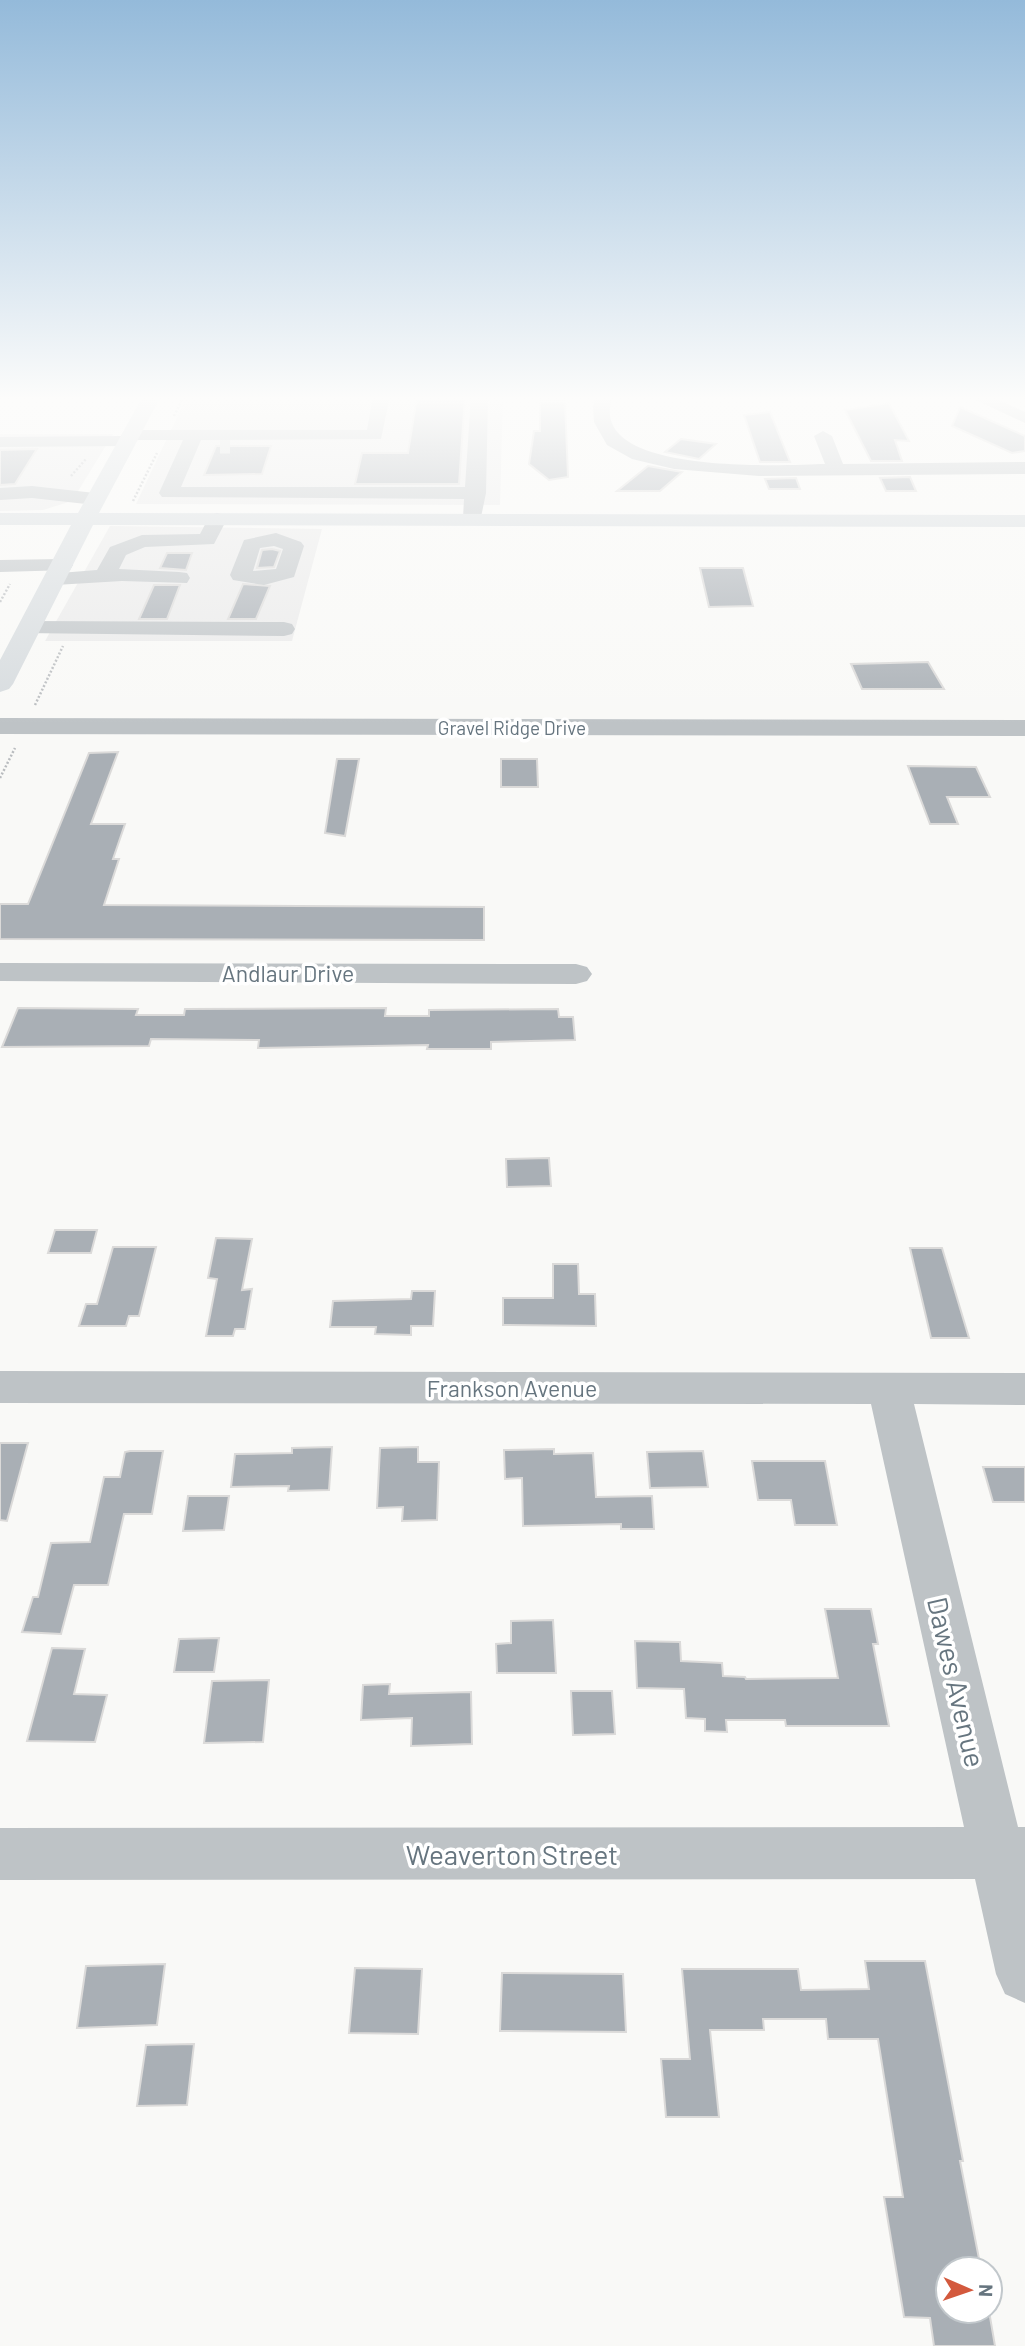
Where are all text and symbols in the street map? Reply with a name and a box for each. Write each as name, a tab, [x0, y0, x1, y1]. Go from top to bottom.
street label: Gravel Ridge Drive	[438, 716, 586, 739]
street label: Andlaur Drive	[222, 959, 354, 987]
street label: Frankson Avenue	[427, 1374, 597, 1402]
street label: Dawes Avenue	[921, 1594, 993, 1770]
street label: Weaverton Street	[406, 1837, 618, 1871]
north arrow	[934, 2255, 1004, 2325]
text: N	[975, 2284, 998, 2297]

